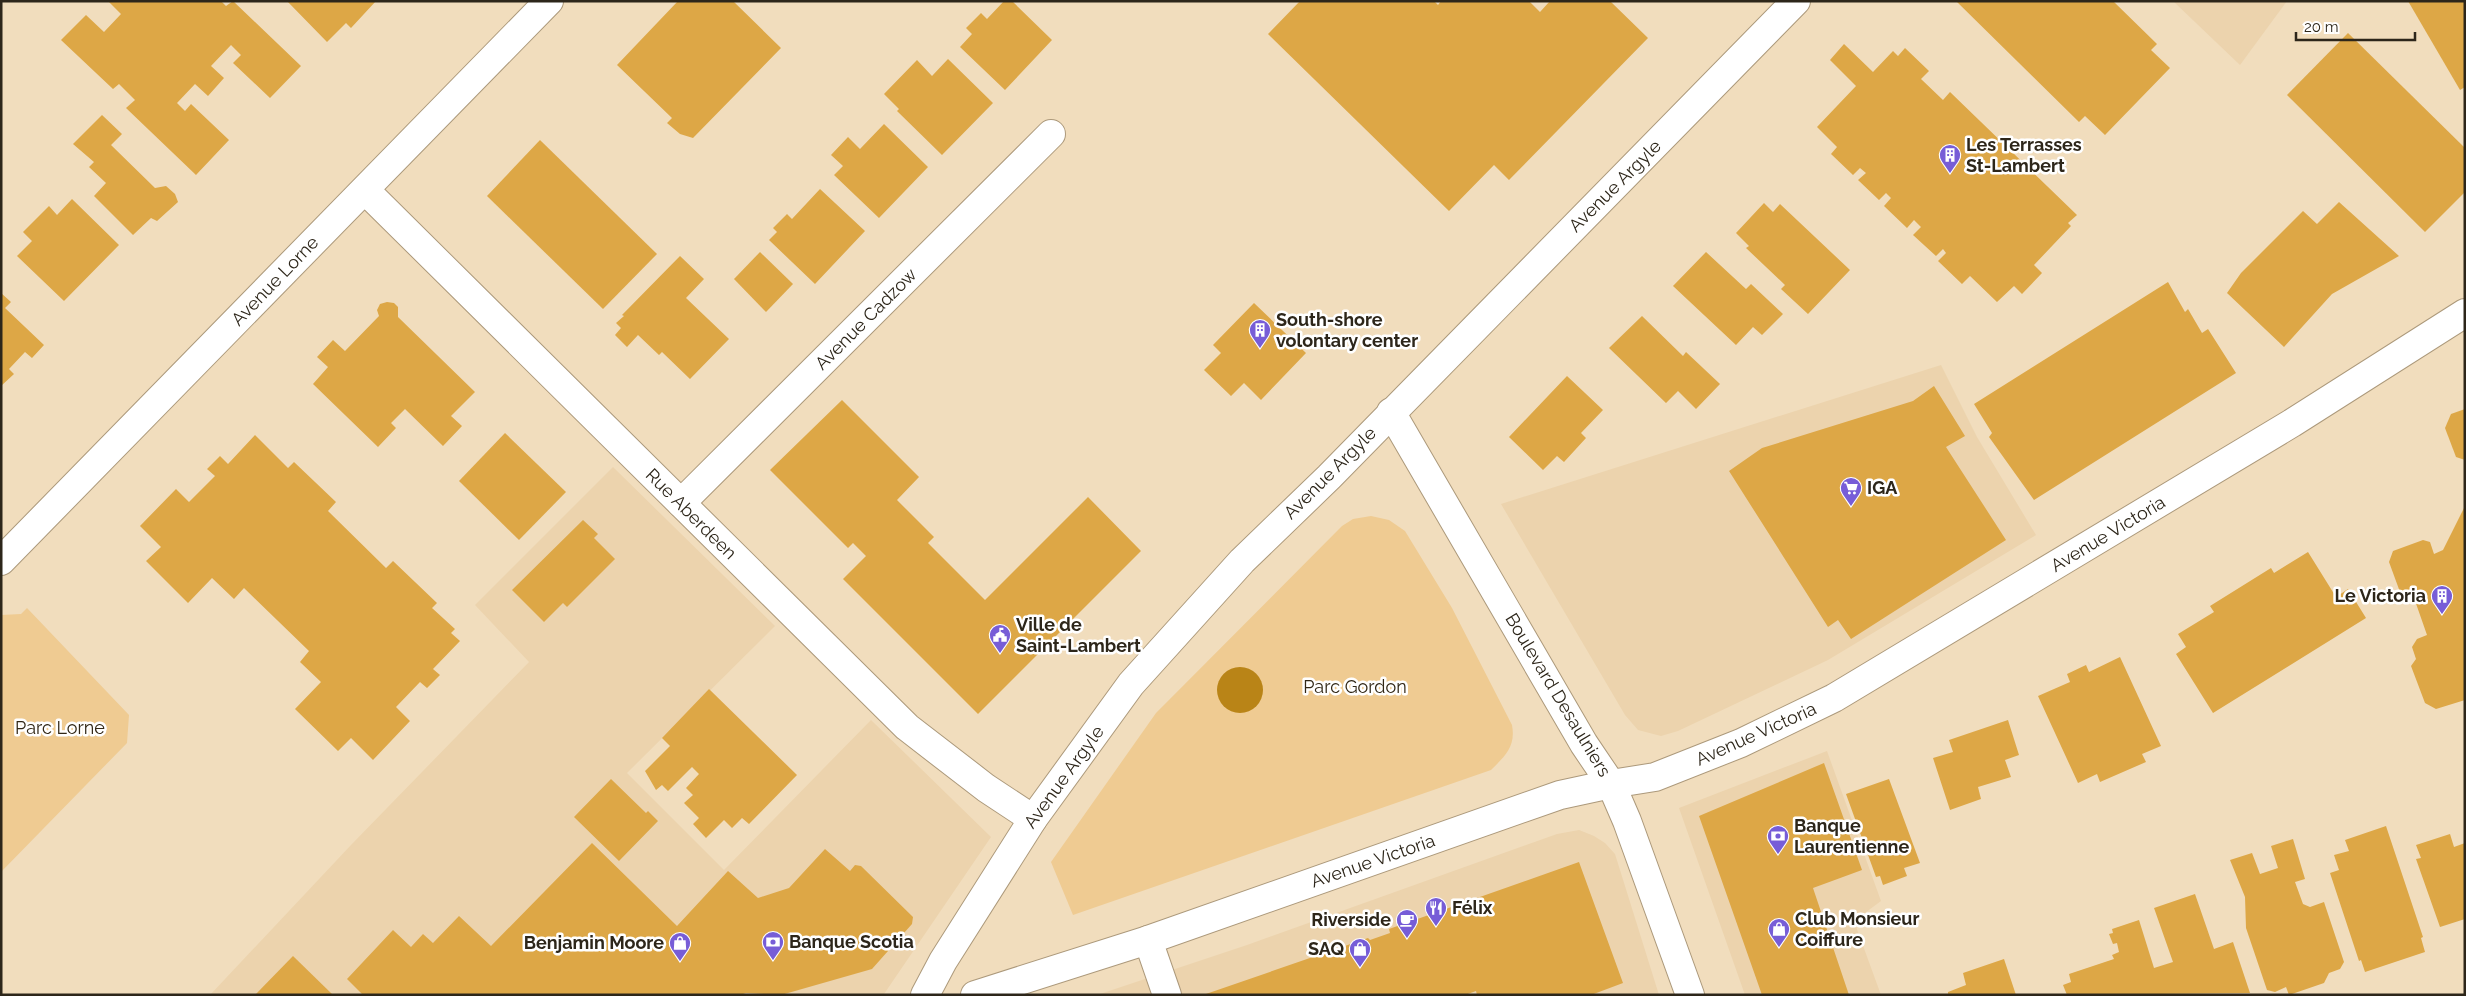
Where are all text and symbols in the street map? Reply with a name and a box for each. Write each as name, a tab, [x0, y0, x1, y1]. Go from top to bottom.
scale bar	[2296, 10, 2415, 42]
text: 20 m	[2304, 18, 2339, 36]
place label: Les Terrasses St-Lambert	[1966, 134, 2082, 176]
street label: Avenue Argyle	[1564, 135, 1665, 236]
building icon: Les Terrasses St-Lambert	[1938, 143, 1962, 174]
street label: Avenue Lorne	[227, 231, 323, 330]
street label: Avenue Cadzow	[811, 263, 921, 374]
place label: South-shore volontary center	[1276, 309, 1418, 351]
building icon: South-shore volontary center	[1248, 318, 1272, 349]
street label: Avenue Argyle	[1279, 422, 1380, 523]
street label: Rue Aberdeen	[642, 464, 741, 563]
supermarket icon: IGA	[1839, 476, 1863, 507]
place label: IGA	[1867, 477, 1898, 498]
street label: Avenue Victoria	[2047, 491, 2169, 576]
building icon: Le Victoria	[2430, 584, 2454, 615]
place label: Le Victoria	[2335, 585, 2426, 606]
street label: Boulevard Desaulniers	[1501, 609, 1616, 781]
place label: Ville de Saint-Lambert	[1016, 614, 1141, 656]
public building icon: Ville de Saint-Lambert	[988, 623, 1012, 654]
park label: Parc Gordon	[1303, 676, 1407, 697]
street label: Avenue Victoria	[1692, 698, 1819, 770]
park label: Parc Lorne	[15, 717, 105, 738]
street label: Avenue Argyle	[1019, 721, 1108, 832]
place label: Banque Laurentienne	[1794, 815, 1909, 857]
bank icon: Banque Laurentienne	[1766, 824, 1790, 855]
street label: Avenue Victoria	[1308, 829, 1438, 892]
restaurant icon: Félix	[1424, 896, 1448, 927]
place label: Félix	[1452, 897, 1493, 918]
cafe icon: Riverside	[1395, 908, 1419, 939]
place label: Club Monsieur Coiffure	[1795, 908, 1919, 950]
place label: Riverside	[1311, 909, 1391, 930]
shop icon: Club Monsieur Coiffure	[1767, 917, 1791, 948]
bank icon: Banque Scotia	[761, 930, 785, 961]
shop icon: Benjamin Moore	[668, 931, 692, 962]
place label: Banque Scotia	[789, 931, 914, 952]
place label: Benjamin Moore	[524, 932, 664, 953]
shop icon: SAQ	[1348, 937, 1372, 968]
place label: SAQ	[1308, 938, 1344, 959]

